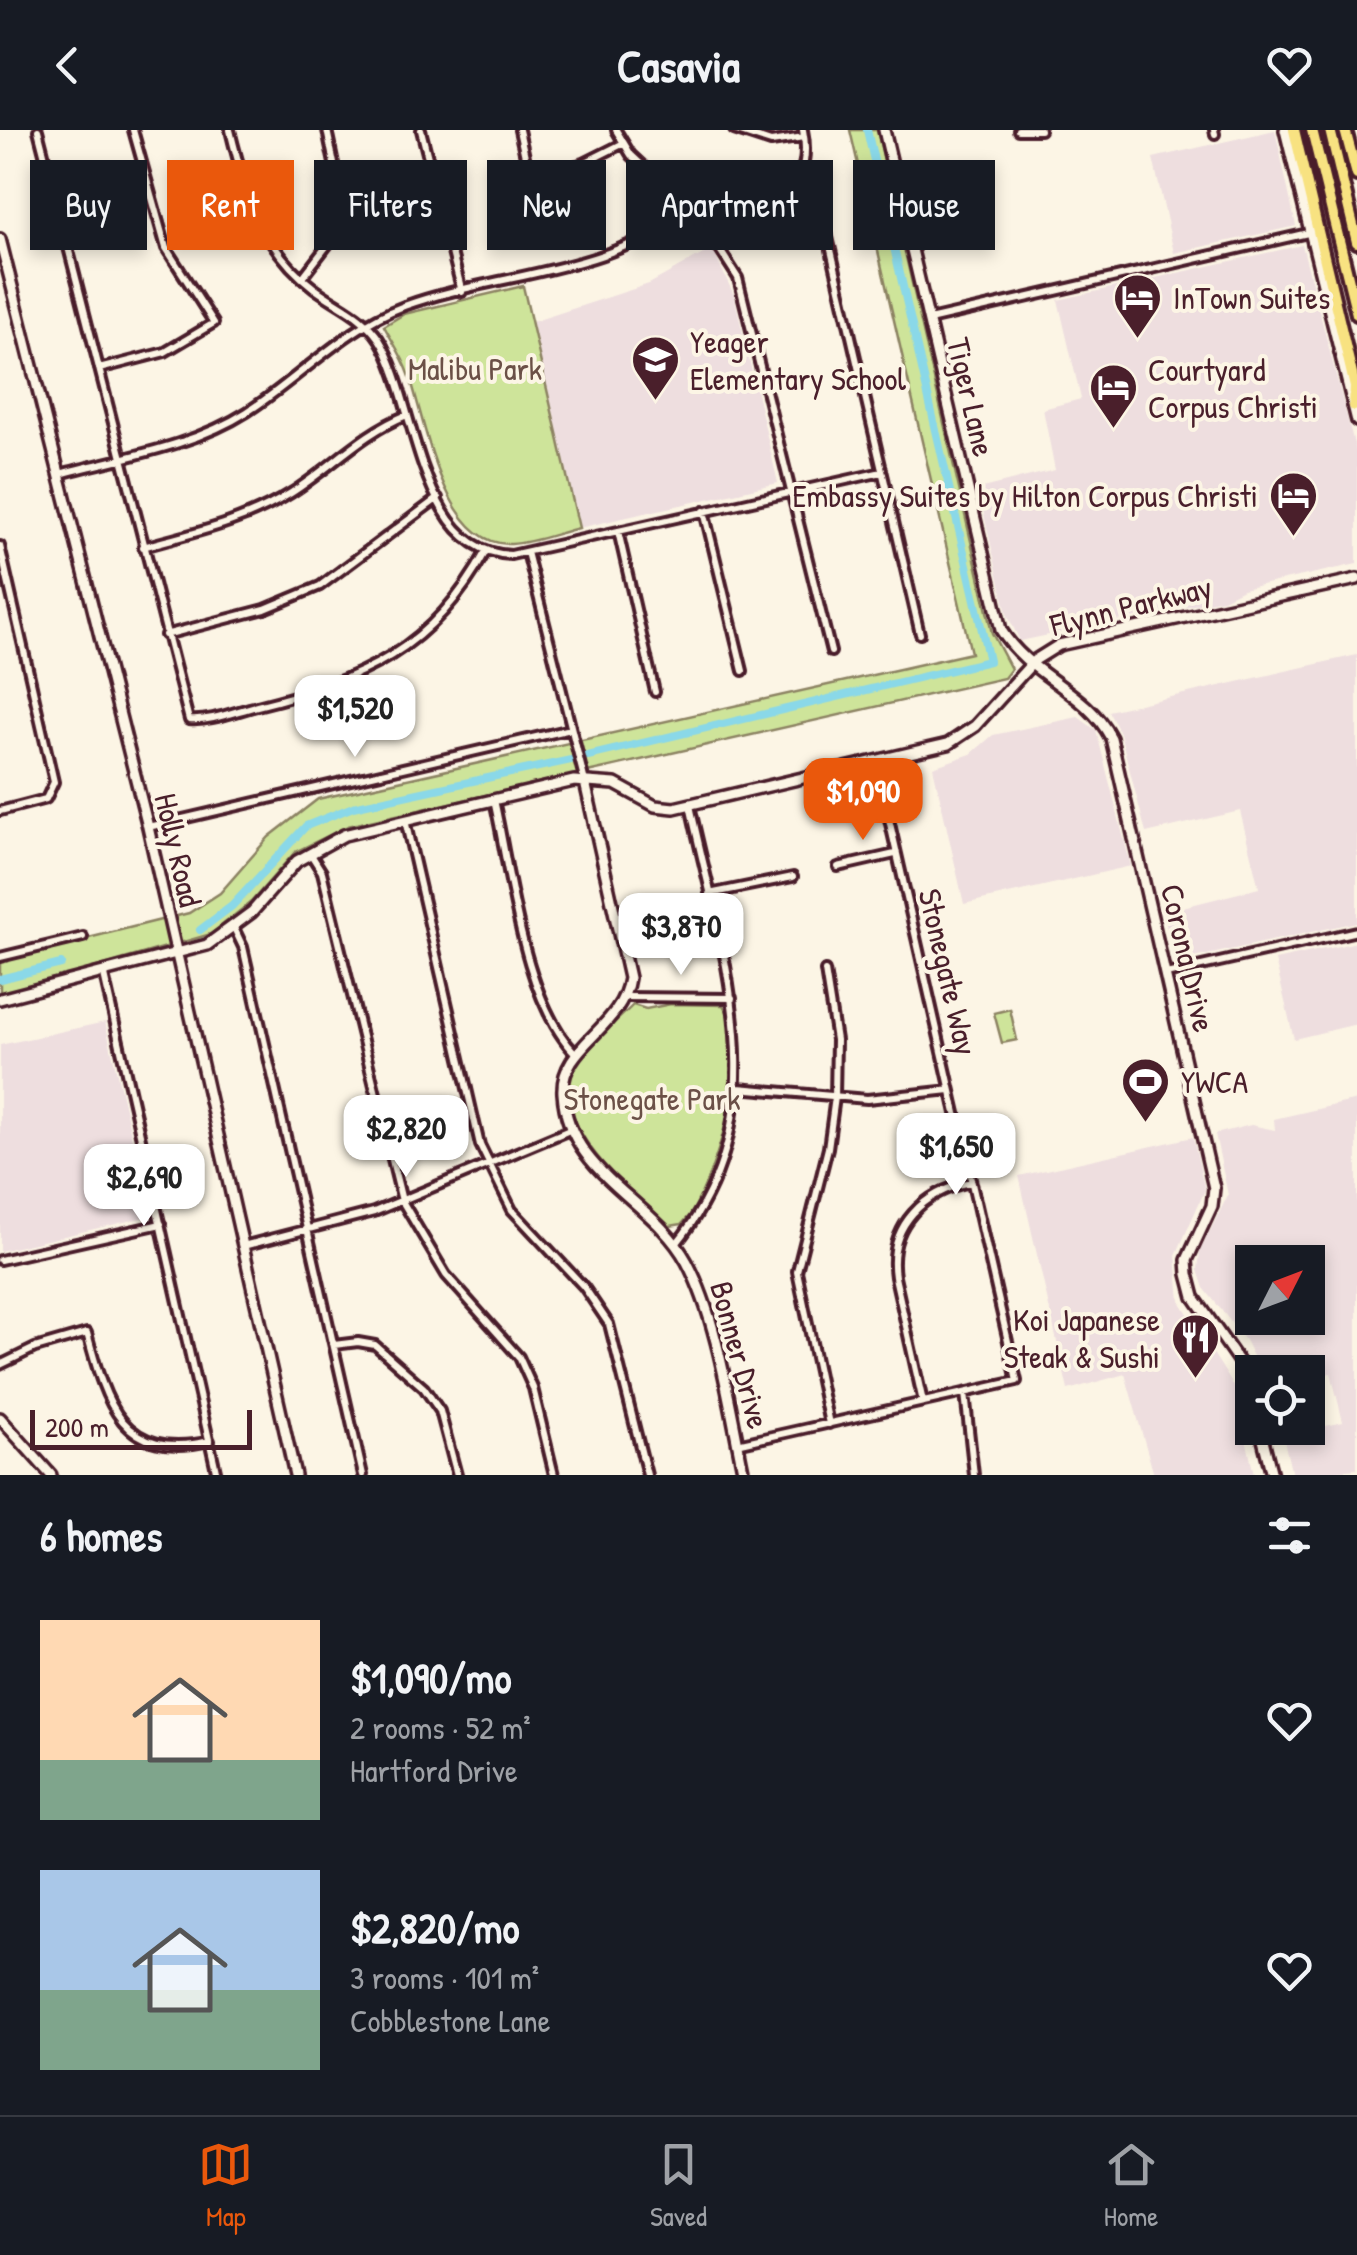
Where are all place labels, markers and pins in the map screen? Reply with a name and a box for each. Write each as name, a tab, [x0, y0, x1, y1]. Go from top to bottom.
hotel icon: InTown Suites	[1112, 272, 1164, 340]
place label: InTown Suites	[1173, 276, 1330, 319]
place label: Yeager Elementary School	[690, 320, 906, 400]
school or university icon: Yeager Elementary School	[629, 334, 681, 402]
place label: Courtyard Corpus Christi	[1148, 348, 1318, 428]
hotel icon: Courtyard Corpus Christi	[1087, 362, 1139, 430]
hotel icon: Embassy Suites by Hilton Corpus Christi	[1267, 470, 1319, 538]
place label: Embassy Suites by Hilton Corpus Christi	[792, 474, 1258, 517]
pin: $1,520	[274, 675, 436, 760]
pin: $1,090	[782, 758, 944, 843]
pin: $3,870	[600, 893, 762, 978]
sports icon: YWCA	[1120, 1056, 1172, 1124]
place label: YWCA	[1181, 1060, 1248, 1103]
pin: $2,820	[325, 1095, 487, 1180]
pin: $1,650	[875, 1113, 1037, 1198]
pin: $2,690	[63, 1144, 225, 1229]
place label: Koi Japanese Steak & Sushi	[1004, 1298, 1160, 1378]
restaurant icon: Koi Japanese Steak & Sushi	[1169, 1312, 1221, 1380]

